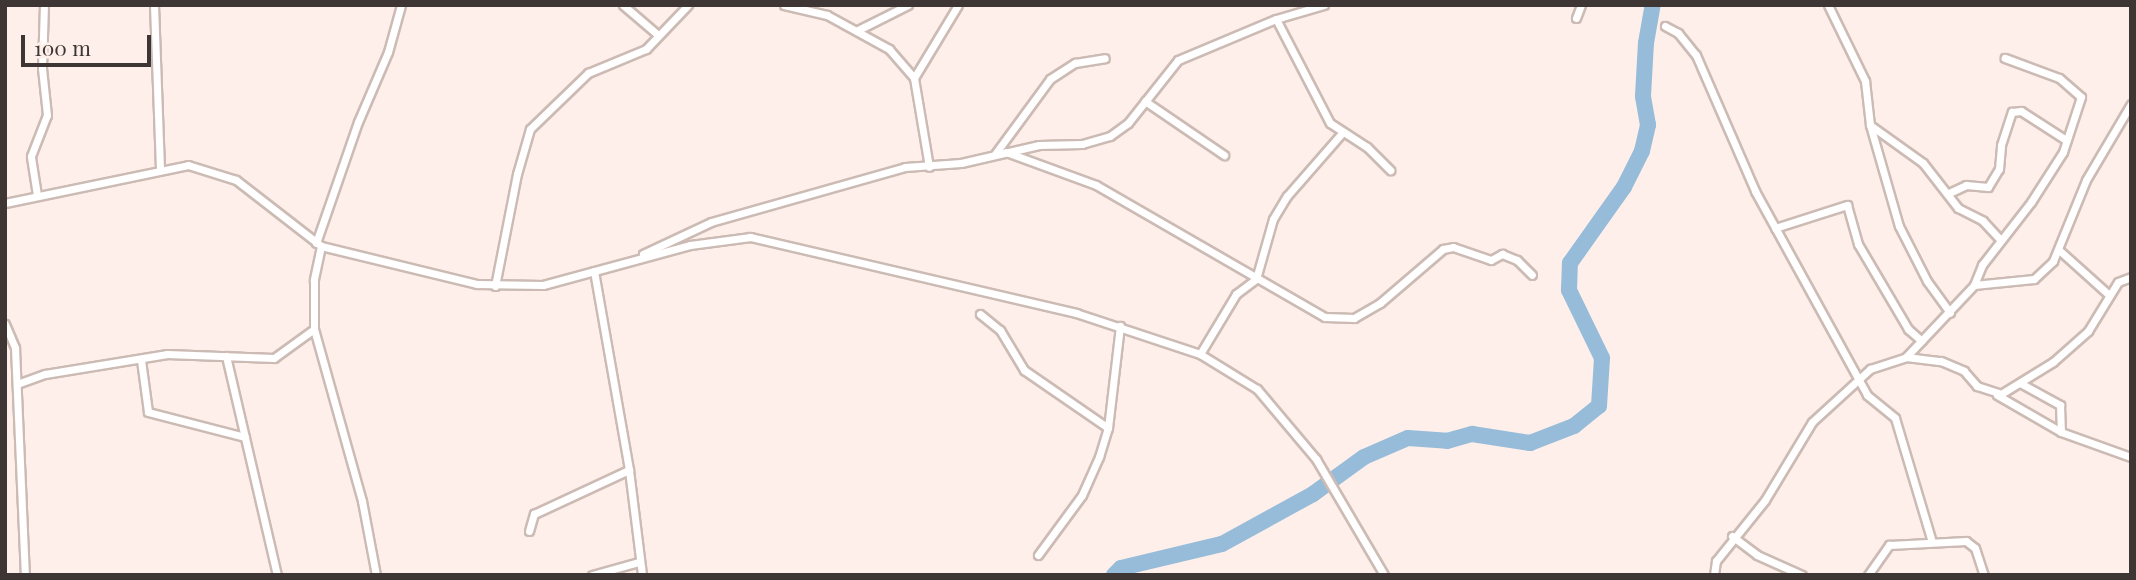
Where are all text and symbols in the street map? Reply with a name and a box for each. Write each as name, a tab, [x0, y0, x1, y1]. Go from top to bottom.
scale bar	[24, 21, 154, 65]
text: 100 m	[34, 33, 91, 61]

